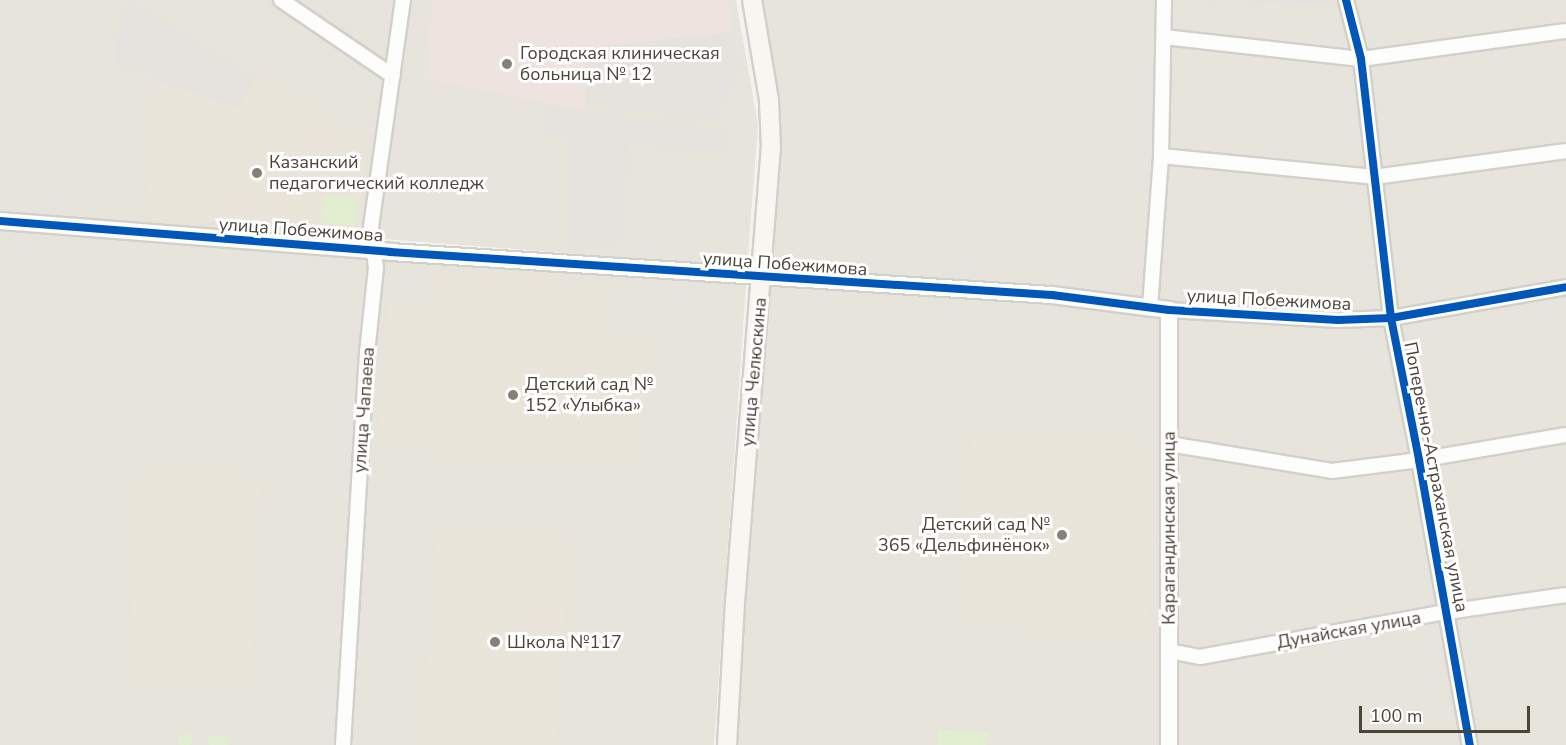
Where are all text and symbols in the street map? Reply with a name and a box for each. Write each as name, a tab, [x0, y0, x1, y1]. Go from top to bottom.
place label: Городская клиническая больница № 12	[520, 43, 720, 86]
marker: Городская клиническая больница № 12	[498, 55, 516, 73]
place label: Казанский педагогический колледж	[269, 152, 484, 195]
marker: Казанский педагогический колледж	[250, 166, 264, 180]
street label: улица Побежимова	[218, 213, 384, 247]
street label: улица Побежимова	[702, 247, 868, 281]
street label: улица Побежимова	[1186, 285, 1352, 315]
street label: улица Челюскина	[737, 296, 771, 448]
street label: Поперечно-Астраханская улица	[1399, 340, 1473, 614]
street label: улица Чапаева	[349, 346, 379, 474]
place label: Детский сад № 152 «Улыбка»	[525, 374, 653, 416]
marker: Детский сад № 152 «Улыбка»	[506, 388, 520, 402]
street label: Карагандинская улица	[1158, 431, 1180, 625]
place label: Детский сад № 365 «Дельфинёнок»	[878, 514, 1050, 556]
marker: Детский сад № 365 «Дельфинёнок»	[1055, 528, 1069, 542]
street label: Дунайская улица	[1275, 607, 1423, 653]
place label: Школа №117	[507, 631, 622, 653]
marker: Школа №117	[488, 635, 502, 649]
scale bar	[1362, 694, 1533, 732]
text: 100 m	[1370, 704, 1422, 728]

